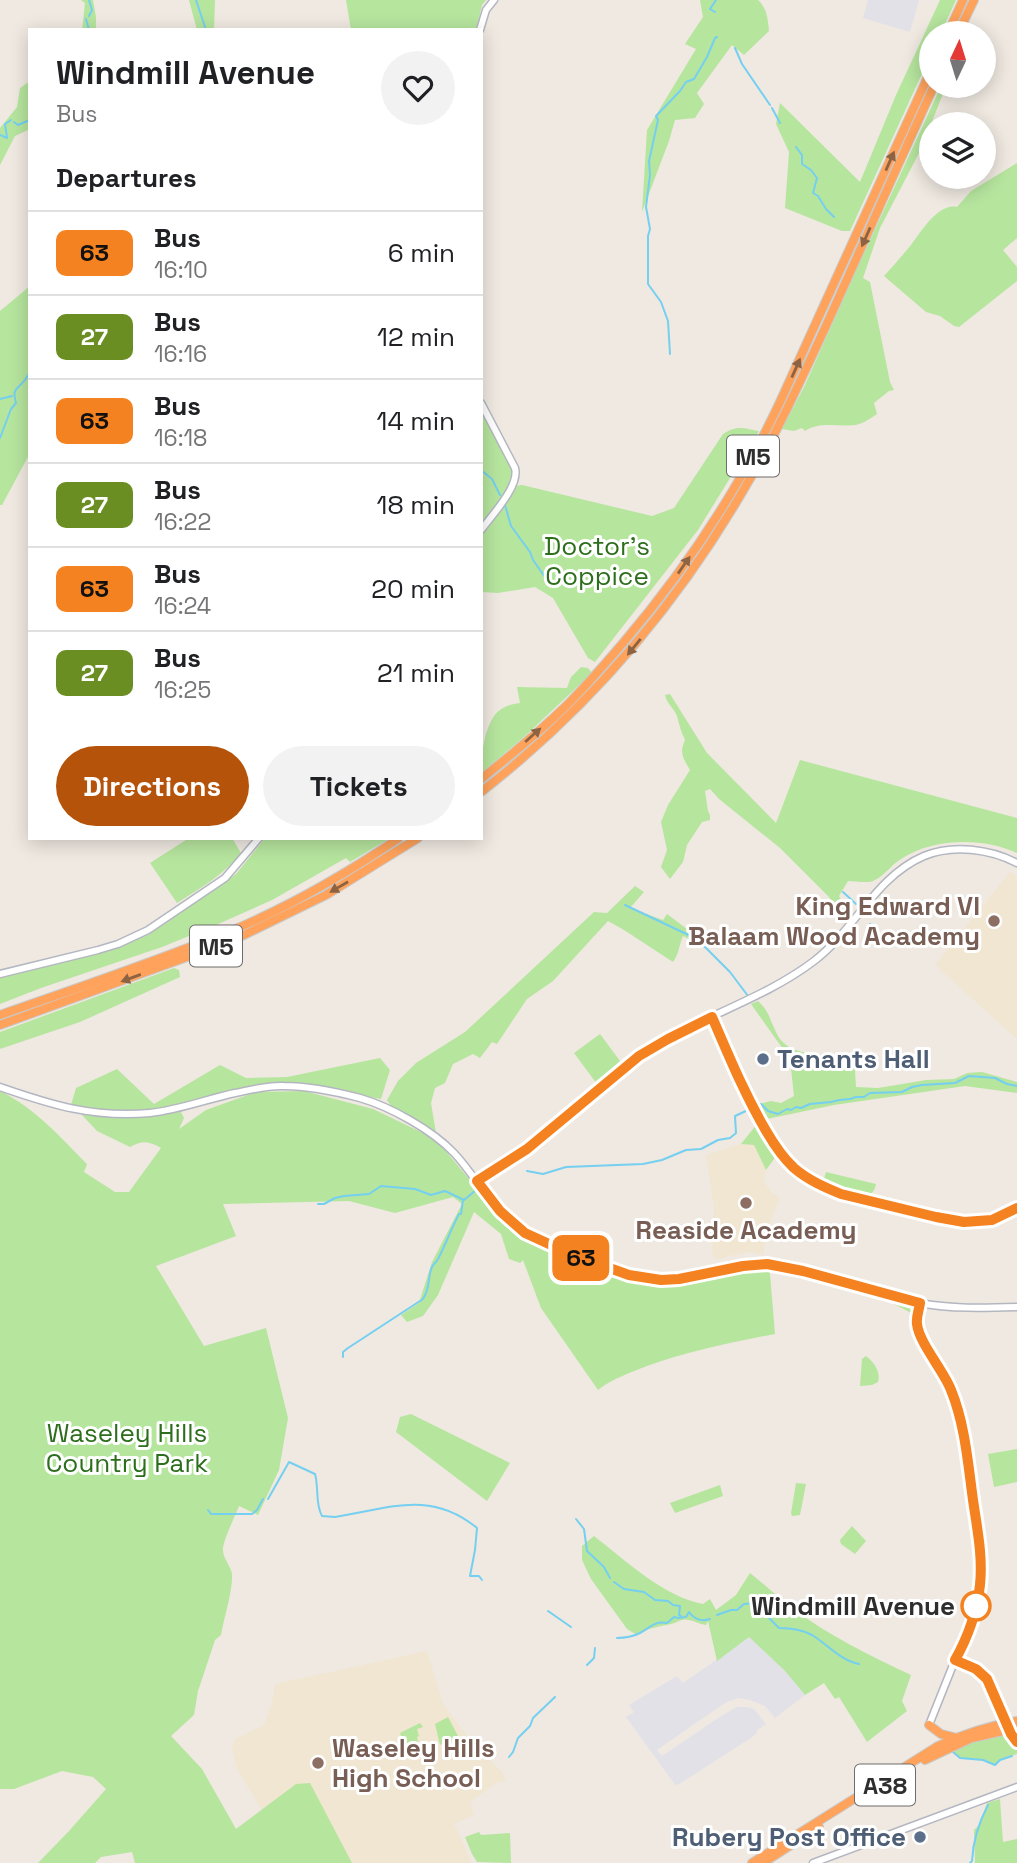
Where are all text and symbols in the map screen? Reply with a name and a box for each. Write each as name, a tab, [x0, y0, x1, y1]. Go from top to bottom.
north arrow	[919, 21, 996, 98]
map controls	[919, 21, 996, 189]
button: heart	[381, 51, 455, 125]
text: Windmill Avenue	[56, 52, 315, 94]
text: Bus	[56, 99, 97, 129]
button: layers	[919, 112, 996, 189]
one-way arrow	[884, 151, 896, 171]
text: Departures	[56, 161, 197, 195]
text: Bus	[154, 221, 201, 255]
one-way arrow	[860, 227, 872, 247]
text: 6 min	[388, 236, 455, 270]
text: 63	[80, 237, 109, 268]
text: 16:10	[154, 255, 208, 285]
text: Bus	[154, 305, 201, 339]
text: 12 min	[377, 320, 455, 354]
text: 27	[81, 321, 108, 352]
text: 16:16	[154, 339, 207, 369]
one-way arrow	[790, 358, 802, 378]
text: Bus	[154, 389, 201, 423]
text: 14 min	[377, 404, 455, 438]
text: 63	[80, 405, 109, 436]
text: 16:18	[154, 423, 207, 453]
road number: M5	[727, 435, 779, 476]
text: Bus	[154, 473, 201, 507]
text: 18 min	[377, 488, 455, 522]
text: 27	[81, 489, 108, 520]
text: 16:22	[154, 507, 211, 537]
park label: Doctor's Coppice	[544, 529, 650, 593]
one-way arrow	[676, 556, 690, 574]
text: Bus	[154, 557, 201, 591]
text: 20 min	[371, 572, 455, 606]
text: 63	[80, 573, 109, 604]
text: 16:24	[154, 591, 211, 621]
one-way arrow	[626, 637, 641, 655]
text: Bus	[154, 641, 201, 675]
text: 21 min	[377, 656, 455, 690]
text: 27	[81, 657, 108, 688]
text: 16:25	[154, 675, 211, 705]
one-way arrow	[524, 727, 542, 743]
button: Directions	[56, 746, 249, 826]
button: Tickets	[263, 746, 455, 826]
one-way arrow	[330, 881, 349, 893]
place label: King Edward VI Balaam Wood Academy	[688, 889, 980, 953]
marker: King Edward VI Balaam Wood Academy	[986, 913, 1002, 929]
road number: M5	[190, 926, 242, 966]
one-way arrow	[121, 973, 142, 984]
place label: Tenants Hall	[777, 1042, 930, 1076]
marker: Tenants Hall	[755, 1051, 771, 1067]
marker: Reaside Academy	[738, 1195, 754, 1211]
place label: Reaside Academy	[636, 1213, 856, 1247]
line badge: 63	[550, 1235, 612, 1281]
text: 63	[566, 1242, 596, 1273]
park label: Waseley Hills Country Park	[46, 1416, 208, 1480]
place label: Windmill Avenue	[751, 1589, 955, 1623]
marker: Windmill Avenue	[961, 1591, 991, 1621]
place label: Waseley Hills High School	[332, 1731, 495, 1795]
marker: Waseley Hills High School	[310, 1755, 326, 1771]
road number: A38	[855, 1764, 915, 1806]
place label: Rubery Post Office	[672, 1820, 906, 1854]
marker: Rubery Post Office	[912, 1829, 928, 1845]

